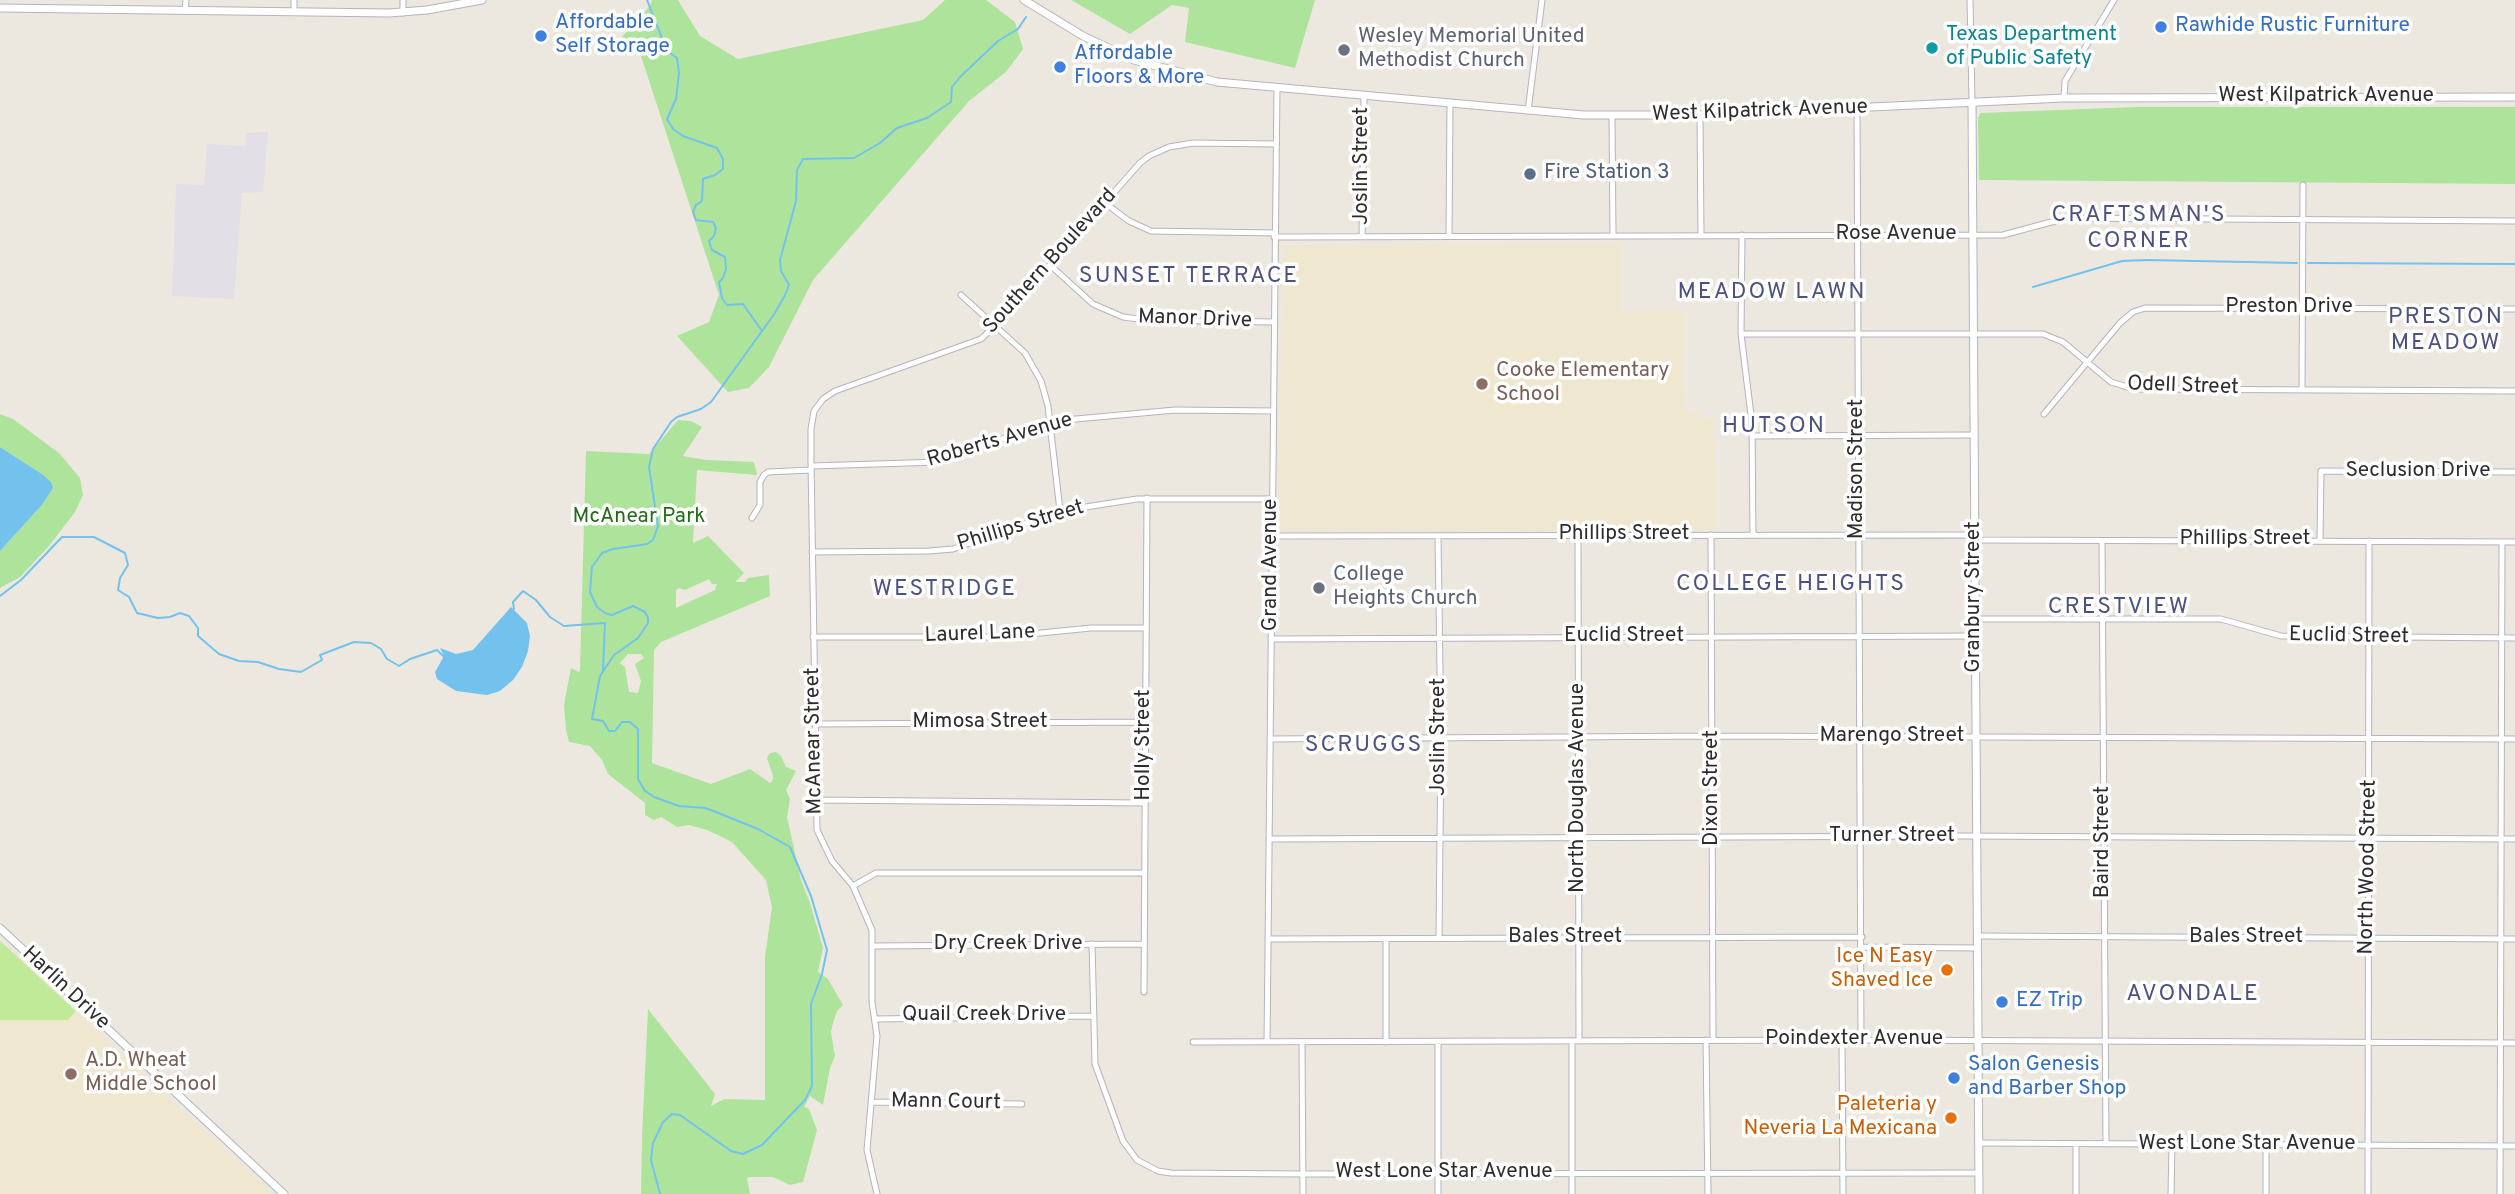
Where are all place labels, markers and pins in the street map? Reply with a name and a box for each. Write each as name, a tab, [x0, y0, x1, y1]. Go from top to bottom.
place label: Affordable Self Storage	[555, 11, 670, 61]
place label: Rawhide Rustic Furniture	[2175, 14, 2410, 40]
marker: Rawhide Rustic Furniture	[2153, 19, 2169, 35]
place label: Texas Department of Public Safety	[1946, 23, 2117, 73]
place label: Wesley Memorial United Methodist Church	[1358, 25, 1584, 75]
marker: Affordable Self Storage	[533, 28, 549, 44]
marker: Texas Department of Public Safety	[1924, 40, 1940, 56]
place label: Affordable Floors & More	[1074, 42, 1204, 92]
marker: Wesley Memorial United Methodist Church	[1336, 42, 1352, 58]
marker: Affordable Floors & More	[1052, 59, 1068, 75]
place label: Fire Station 3	[1544, 161, 1670, 187]
marker: Fire Station 3	[1522, 166, 1538, 182]
place label: Cooke Elementary School	[1496, 359, 1669, 409]
marker: Cooke Elementary School	[1474, 376, 1490, 392]
place label: College Heights Church	[1333, 563, 1478, 613]
marker: College Heights Church	[1311, 580, 1327, 596]
place label: Ice N Easy Shaved Ice	[1830, 945, 1933, 995]
marker: Ice N Easy Shaved Ice	[1939, 962, 1955, 978]
place label: EZ Trip	[2016, 989, 2083, 1015]
marker: EZ Trip	[1994, 994, 2010, 1010]
place label: A.D. Wheat Middle School	[85, 1049, 217, 1099]
place label: Salon Genesis and Barber Shop	[1968, 1053, 2126, 1103]
marker: A.D. Wheat Middle School	[63, 1066, 79, 1082]
marker: Salon Genesis and Barber Shop	[1946, 1070, 1962, 1086]
place label: Paleteria y Neveria La Mexicana	[1744, 1093, 1937, 1143]
marker: Paleteria y Neveria La Mexicana	[1943, 1110, 1959, 1126]

